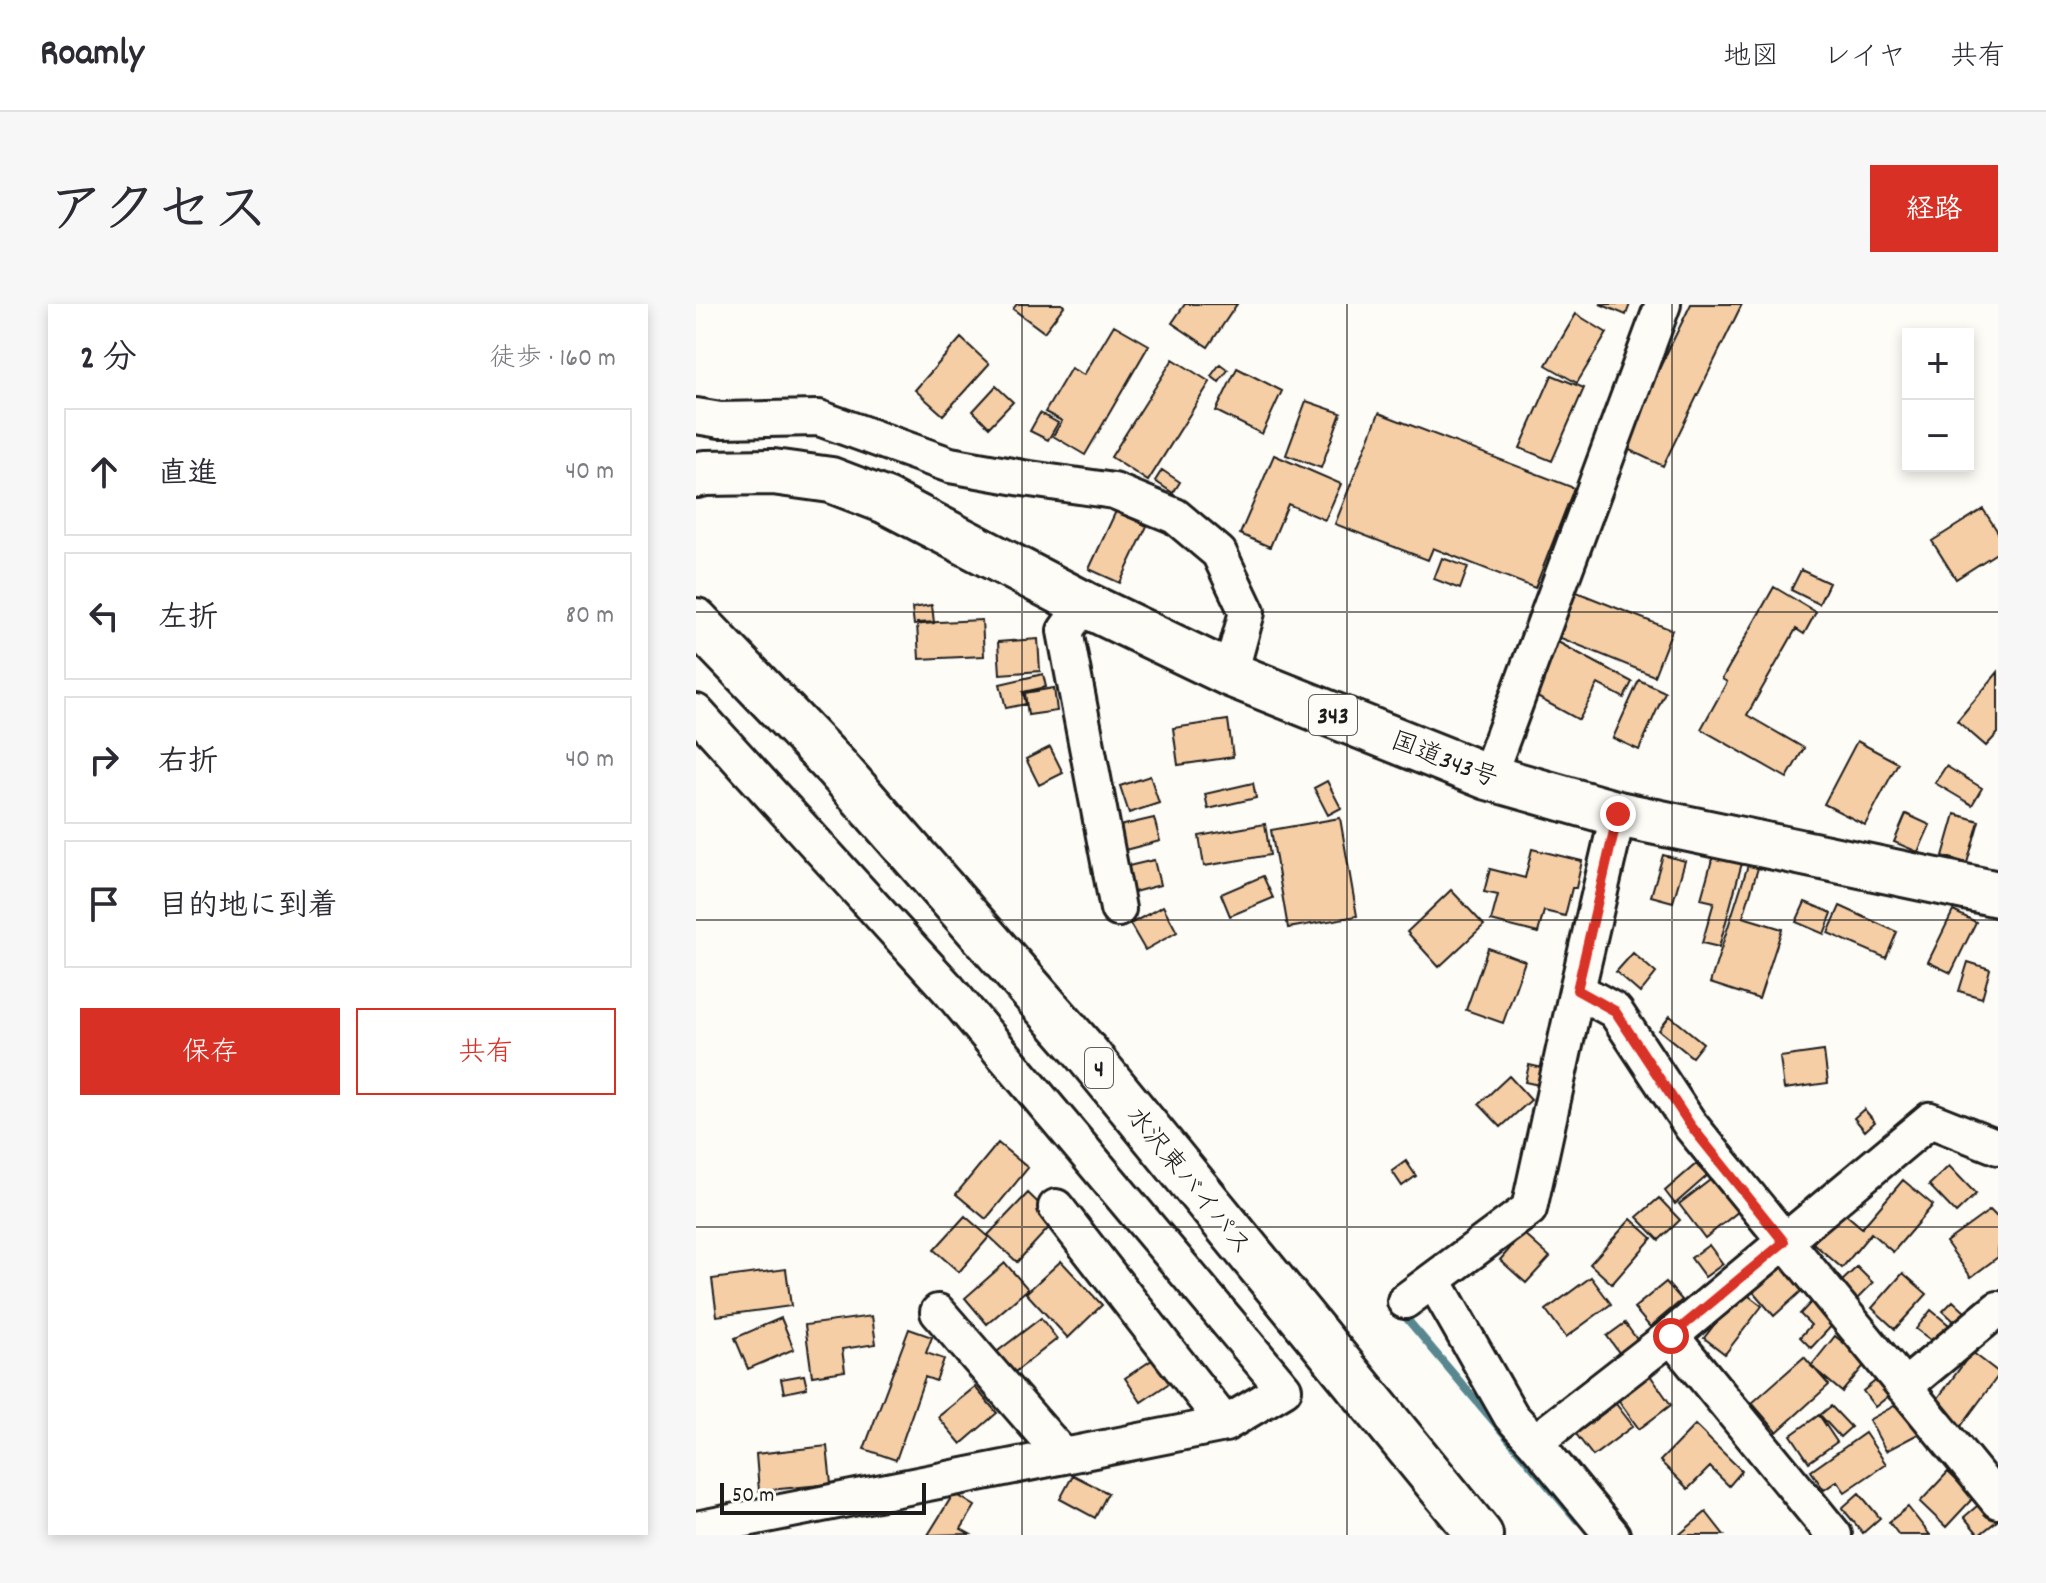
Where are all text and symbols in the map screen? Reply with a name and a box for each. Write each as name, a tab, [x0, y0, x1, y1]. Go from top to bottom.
text: Roamly	[40, 28, 144, 83]
text: 地図	[1723, 39, 1779, 79]
text: レイヤ	[1823, 39, 1906, 79]
text: 共有	[1950, 39, 2006, 79]
button: 経路	[1870, 165, 1998, 252]
text: アクセス	[48, 175, 269, 255]
map controls	[1902, 328, 1974, 472]
button: +	[1902, 328, 1974, 400]
text: 2 分	[80, 336, 137, 385]
text: 徒歩 · 160 m	[490, 341, 616, 378]
button: −	[1902, 400, 1974, 472]
icon: ahead	[82, 450, 126, 494]
text: 40 m	[565, 454, 614, 491]
text: 直進	[158, 455, 218, 498]
icon: left	[82, 594, 126, 638]
text: 80 m	[566, 598, 614, 635]
text: 左折	[158, 599, 218, 642]
road number: 343	[1309, 695, 1357, 735]
street label: 国道343号	[1385, 724, 1503, 799]
icon: right	[82, 738, 126, 782]
text: 40 m	[565, 742, 614, 779]
text: 右折	[158, 743, 218, 786]
route end	[1600, 796, 1636, 832]
icon: arrive	[82, 882, 126, 926]
text: 目的地に到着	[158, 887, 338, 930]
button: 保存	[80, 1008, 340, 1095]
button: 共有	[356, 1008, 616, 1095]
road number: 4	[1085, 1048, 1113, 1088]
street label: 水沢東バイパス	[1116, 1100, 1259, 1264]
route start	[1653, 1318, 1689, 1354]
scale bar	[720, 1479, 926, 1515]
text: 50 m	[732, 1481, 774, 1512]

